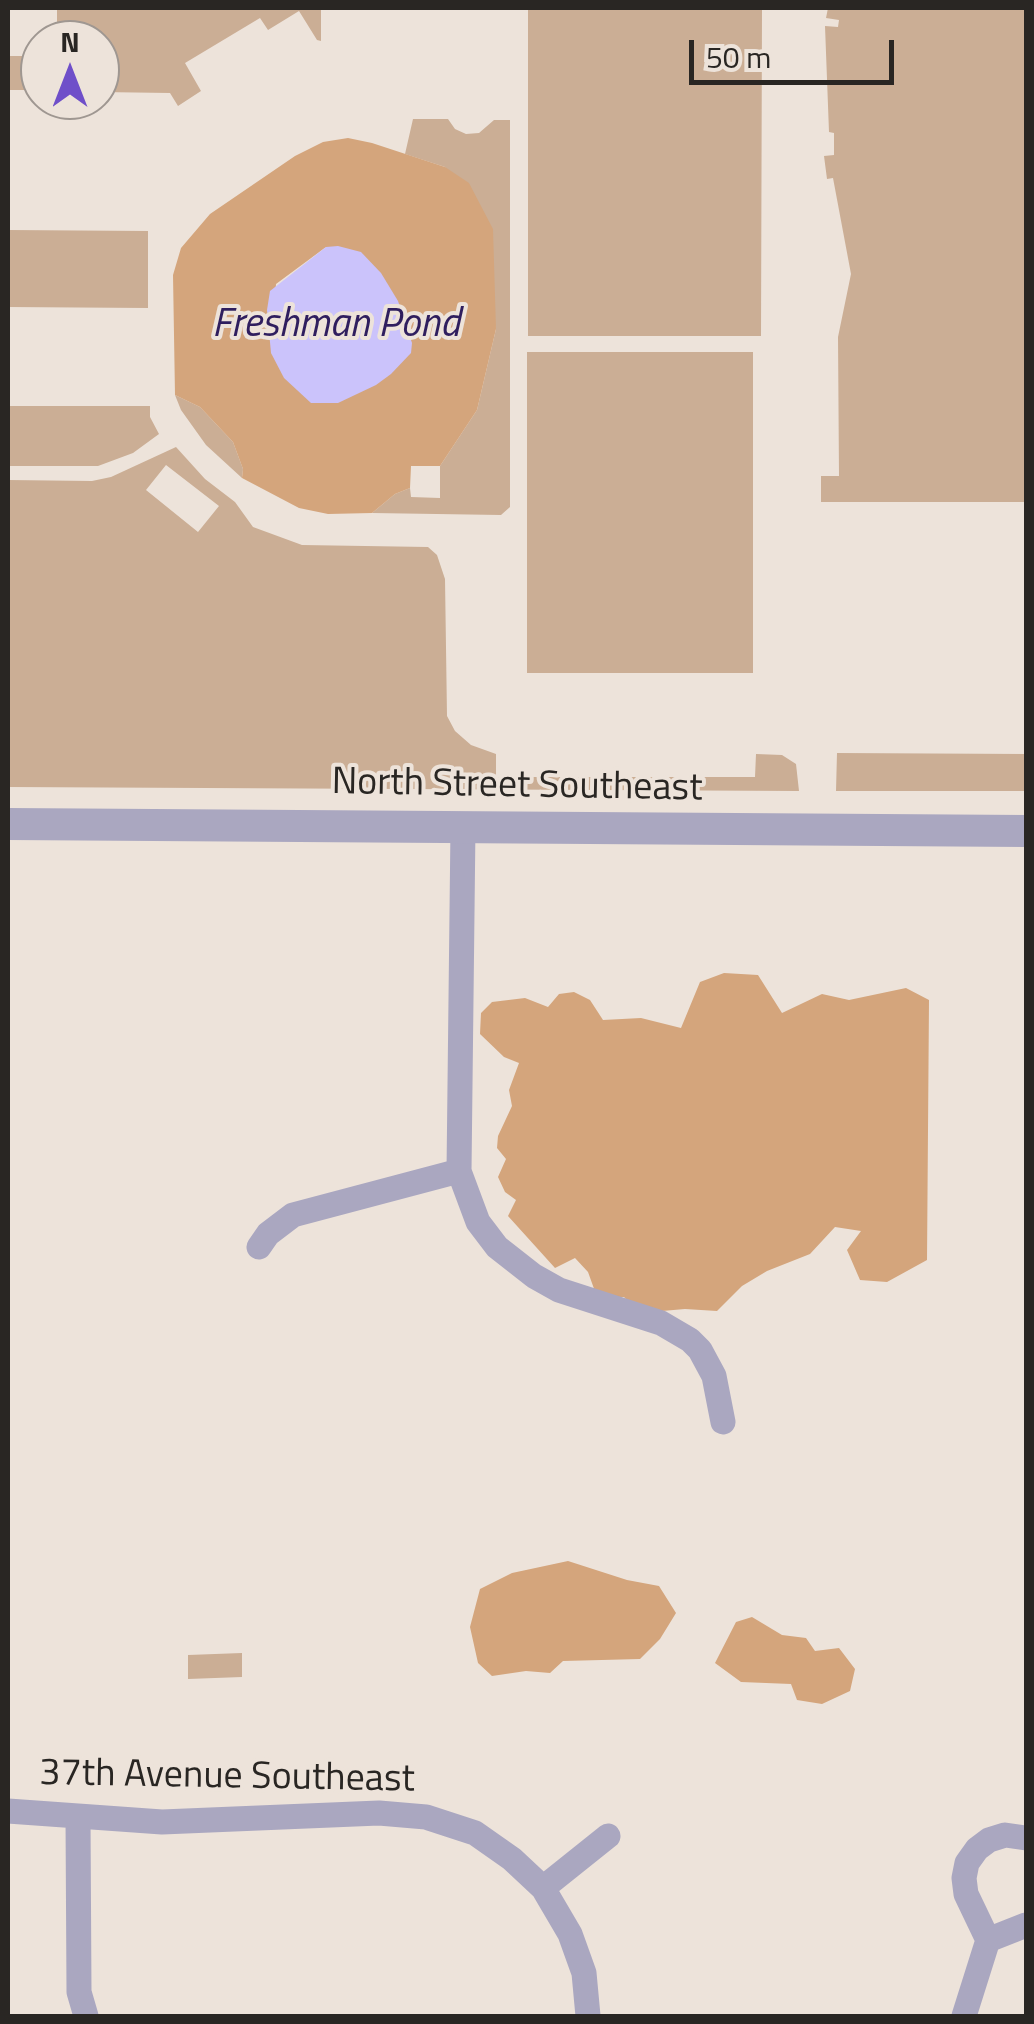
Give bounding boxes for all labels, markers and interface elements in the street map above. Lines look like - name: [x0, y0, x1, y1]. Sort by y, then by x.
- north arrow: [20, 20, 120, 120]
- text: N: [60, 20, 80, 63]
- scale bar: [694, 20, 899, 82]
- text: 50 m: [706, 34, 771, 80]
- water label: Freshman Pond: [212, 302, 460, 350]
- street label: North Street Southeast: [331, 761, 703, 813]
- street label: 37th Avenue Southeast: [39, 1752, 415, 1804]

